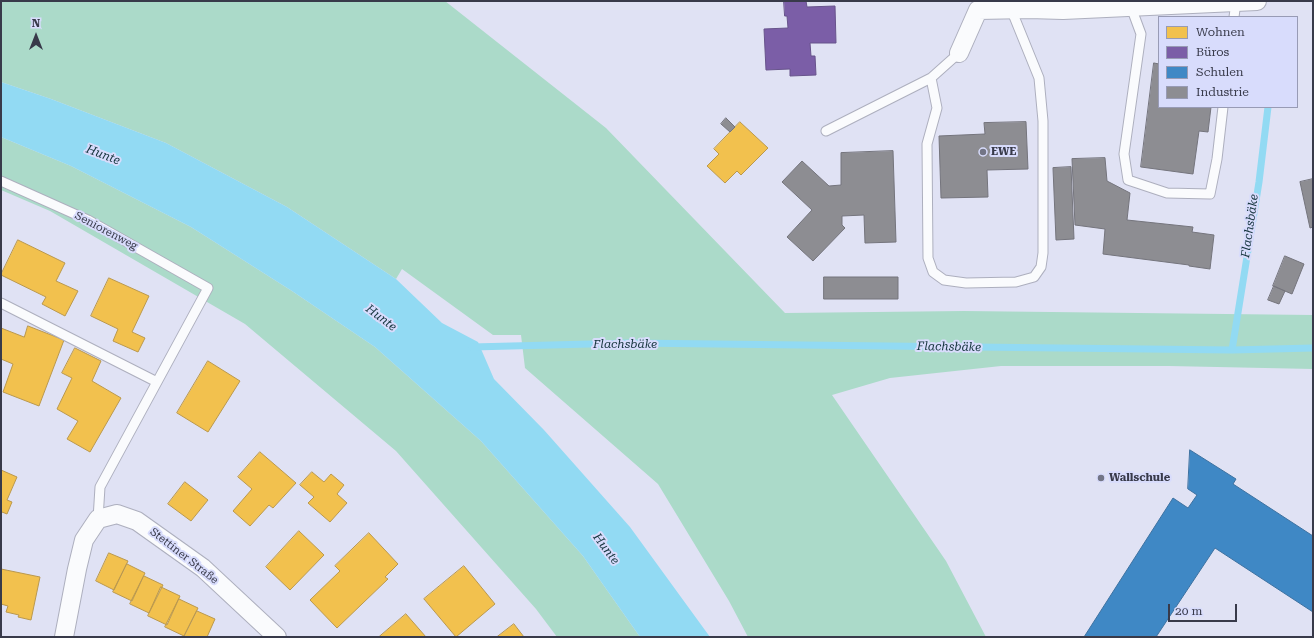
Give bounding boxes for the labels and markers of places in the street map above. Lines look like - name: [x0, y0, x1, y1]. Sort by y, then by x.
- place label: EWE: [991, 145, 1016, 159]
- marker: EWE: [978, 147, 988, 157]
- place label: Wallschule: [1109, 471, 1170, 485]
- marker: Wallschule: [1096, 473, 1106, 483]

